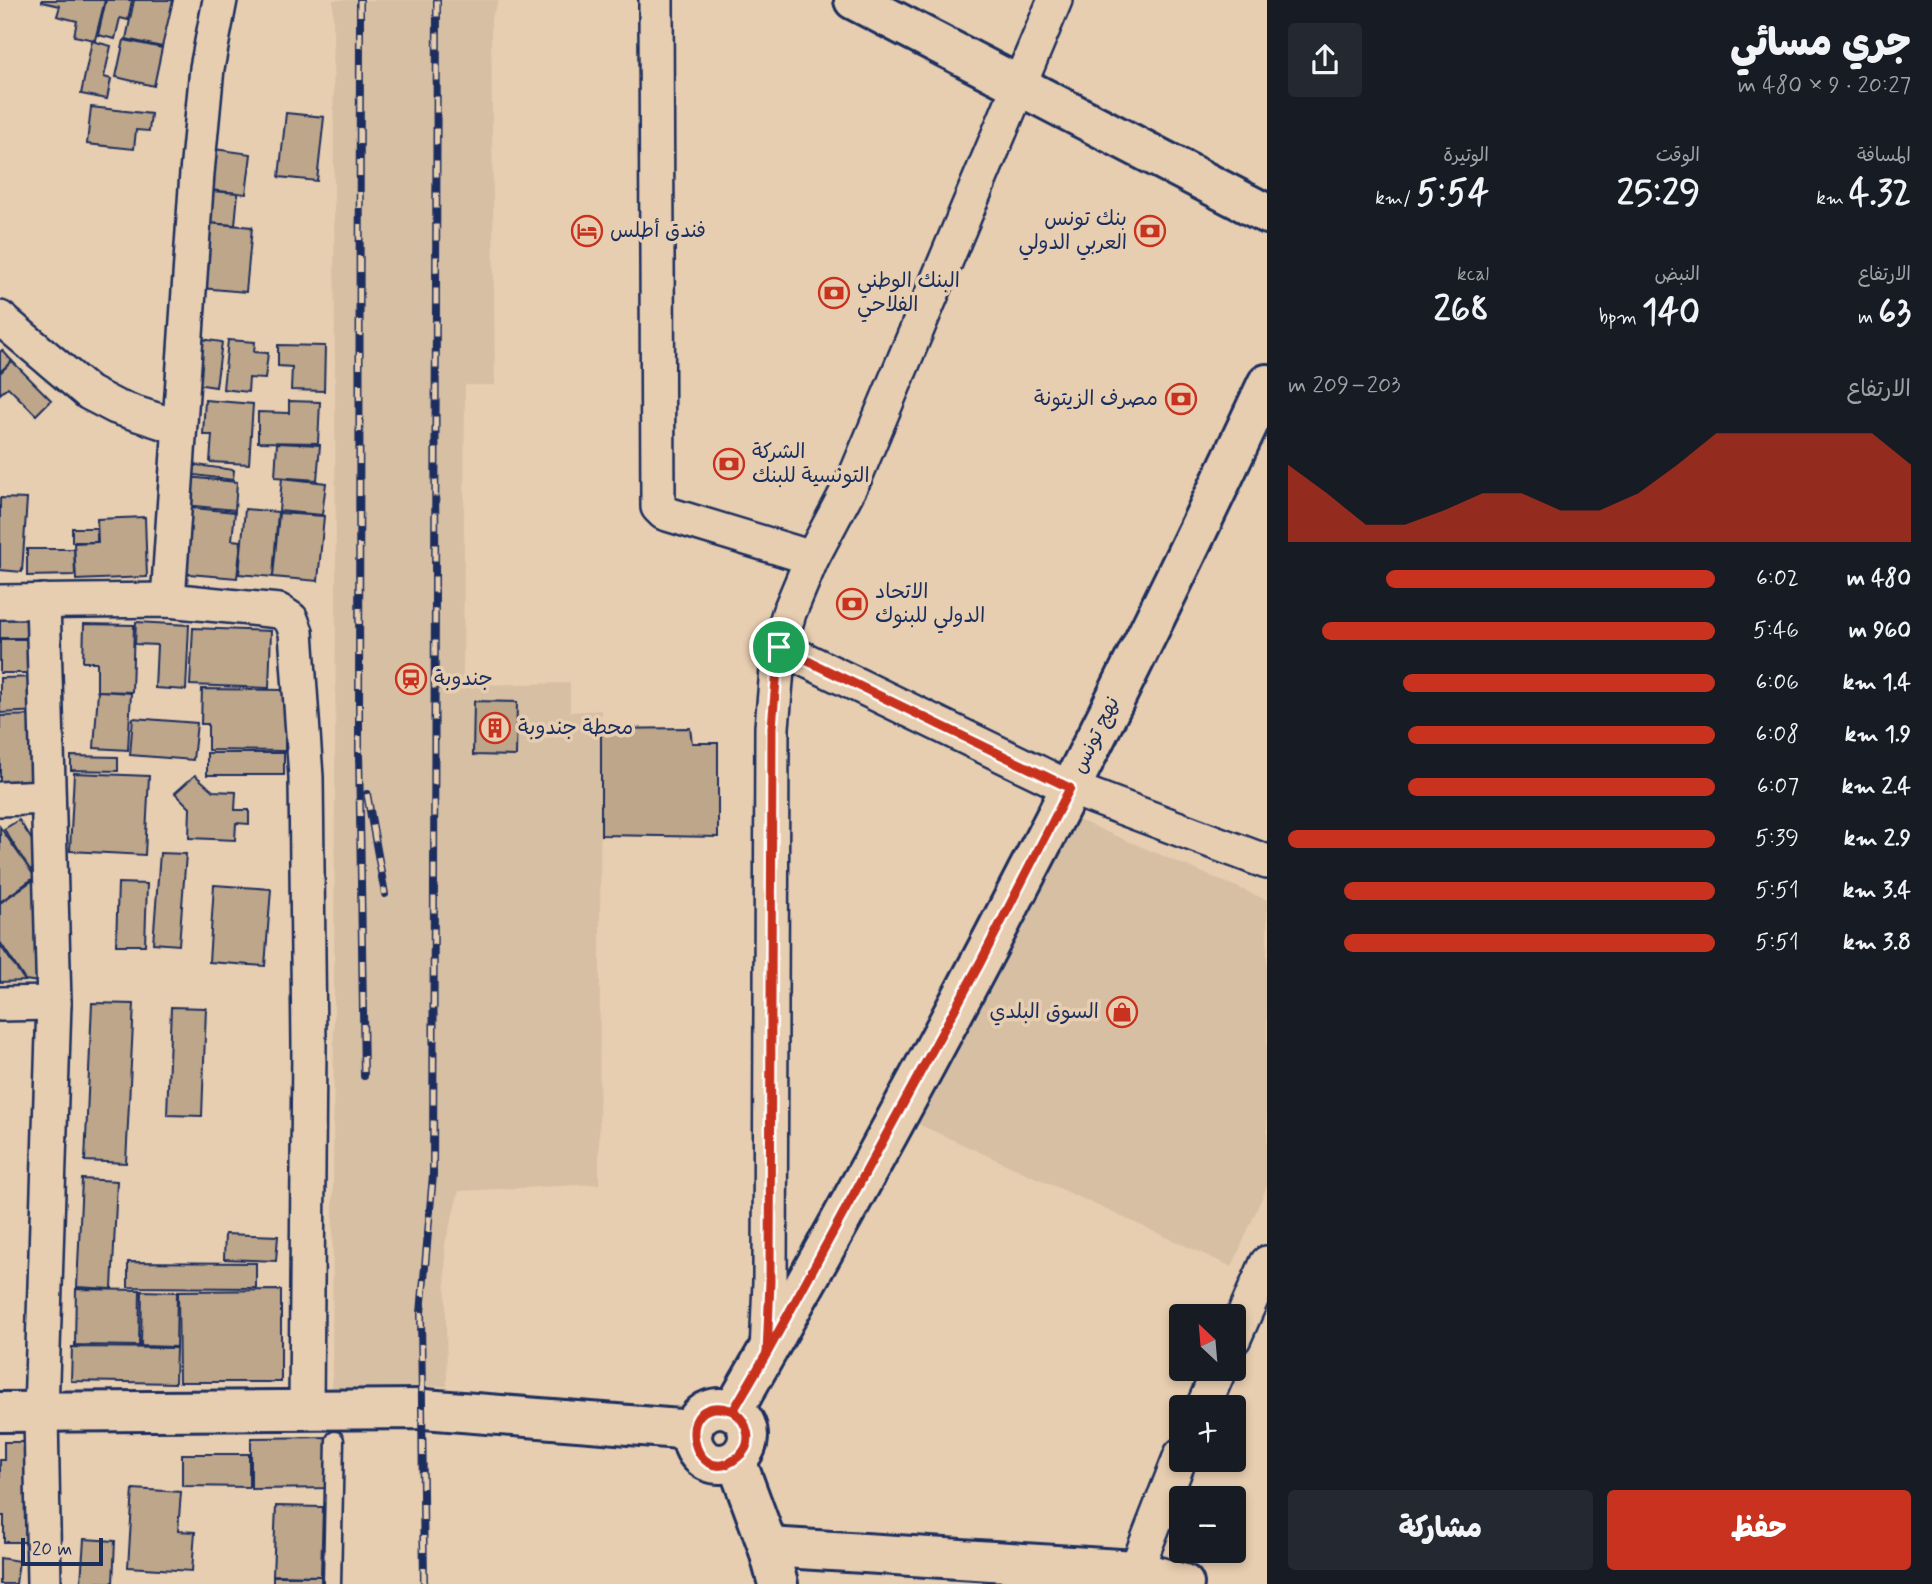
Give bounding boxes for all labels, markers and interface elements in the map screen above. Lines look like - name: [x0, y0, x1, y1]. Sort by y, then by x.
- text: جري مسائي: [1730, 20, 1911, 69]
- button: share: [1288, 23, 1362, 97]
- text: 20:27 · 9 × 480 m: [1738, 71, 1911, 101]
- text: الوتيرة: [1443, 143, 1489, 168]
- text: الوقت: [1656, 143, 1700, 168]
- text: المسافة: [1857, 143, 1911, 168]
- text: 5:54: [1416, 171, 1489, 217]
- text: 25:29: [1617, 171, 1700, 217]
- text: 4.32: [1849, 171, 1911, 217]
- text: /km: [1375, 186, 1416, 211]
- text: km: [1816, 186, 1849, 211]
- place label: بنك تونس العربي الدولي: [1018, 205, 1127, 261]
- hotel icon: فندق أطلس: [570, 214, 604, 248]
- bank icon: بنك تونس العربي الدولي: [1133, 214, 1167, 248]
- place label: فندق أطلس: [610, 217, 706, 245]
- text: kcal: [1457, 262, 1489, 287]
- text: النبض: [1655, 262, 1700, 287]
- text: الارتفاع: [1858, 262, 1911, 287]
- place label: البنك الوطني الفلاحي: [857, 267, 960, 323]
- bank icon: البنك الوطني الفلاحي: [817, 276, 851, 310]
- text: 268: [1434, 287, 1489, 333]
- text: 140: [1642, 290, 1700, 336]
- text: 63: [1878, 290, 1911, 336]
- text: bpm: [1599, 305, 1642, 330]
- text: m: [1858, 305, 1878, 330]
- text: 203–209 m: [1288, 371, 1401, 401]
- text: الارتفاع: [1847, 375, 1911, 405]
- bank icon: مصرف الزيتونة: [1164, 382, 1198, 416]
- place label: مصرف الزيتونة: [1034, 385, 1158, 413]
- place label: الشركة التونسية للبنك: [752, 438, 870, 490]
- bank icon: الشركة التونسية للبنك: [712, 447, 746, 481]
- text: 6:02: [1756, 564, 1799, 594]
- text: 480 m: [1847, 564, 1911, 594]
- place label: الاتحاد الدولي للبنوك: [875, 578, 985, 634]
- bank icon: الاتحاد الدولي للبنوك: [835, 587, 869, 621]
- text: 5:46: [1753, 616, 1799, 646]
- text: 960 m: [1849, 616, 1911, 646]
- pin: [749, 617, 809, 677]
- icon: arrive: [760, 628, 798, 666]
- station icon: جندوبة: [394, 662, 428, 696]
- place label: جندوبة: [434, 665, 493, 693]
- text: 6:06: [1756, 668, 1799, 698]
- text: 1.4 km: [1843, 668, 1911, 698]
- street label: نهج تونس: [1065, 692, 1127, 778]
- building icon: محطة جندوبة: [478, 711, 512, 745]
- place label: محطة جندوبة: [518, 714, 633, 742]
- text: 6:08: [1756, 720, 1799, 750]
- text: 1.9 km: [1845, 720, 1911, 750]
- text: 6:07: [1757, 772, 1799, 802]
- text: 2.4 km: [1842, 772, 1911, 802]
- text: 5:39: [1755, 824, 1799, 854]
- text: 2.9 km: [1844, 824, 1911, 854]
- text: 5:51: [1755, 876, 1799, 906]
- text: 3.4 km: [1843, 876, 1911, 906]
- text: 5:51: [1755, 928, 1799, 958]
- text: 3.8 km: [1843, 928, 1911, 958]
- shop icon: السوق البلدي: [1105, 995, 1139, 1029]
- place label: السوق البلدي: [989, 998, 1099, 1026]
- north arrow: [1169, 1304, 1246, 1381]
- map controls: [1169, 1304, 1246, 1563]
- button: +: [1169, 1395, 1246, 1472]
- button: −: [1169, 1486, 1246, 1563]
- button: مشاركة: [1288, 1490, 1593, 1570]
- button: حفظ: [1607, 1490, 1911, 1570]
- scale bar: [21, 1535, 103, 1567]
- text: 20 m: [32, 1537, 72, 1562]

